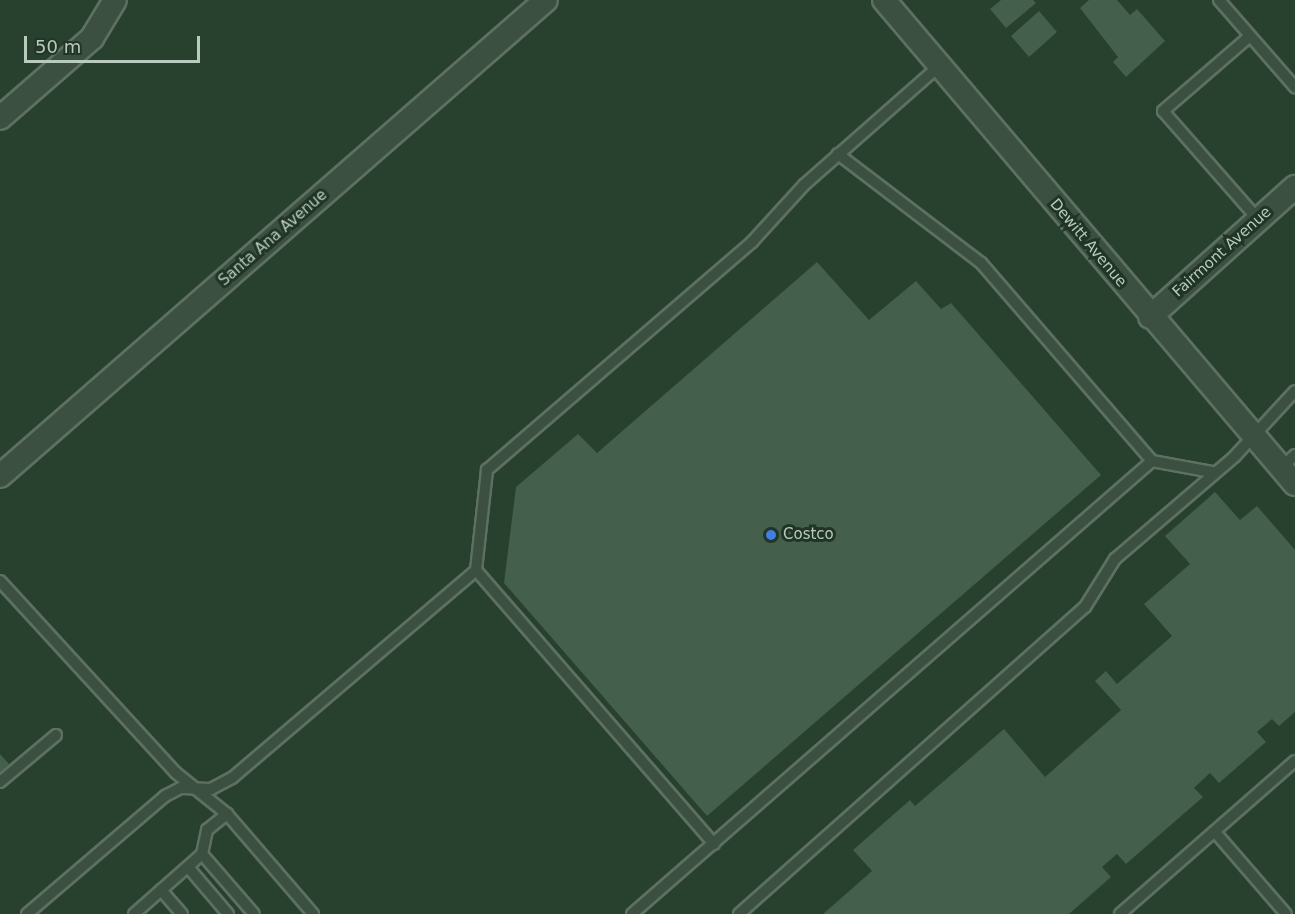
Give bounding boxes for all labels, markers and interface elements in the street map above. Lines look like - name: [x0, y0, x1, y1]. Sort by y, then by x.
- scale bar: [27, 24, 202, 62]
- text: 50 m: [35, 36, 81, 57]
- street label: Santa Ana Avenue: [215, 186, 331, 290]
- street label: Dewitt Avenue: [1046, 195, 1130, 291]
- street label: Fairmont Avenue: [1169, 203, 1275, 301]
- place label: Costco: [783, 526, 834, 544]
- marker: Costco: [764, 528, 778, 542]

